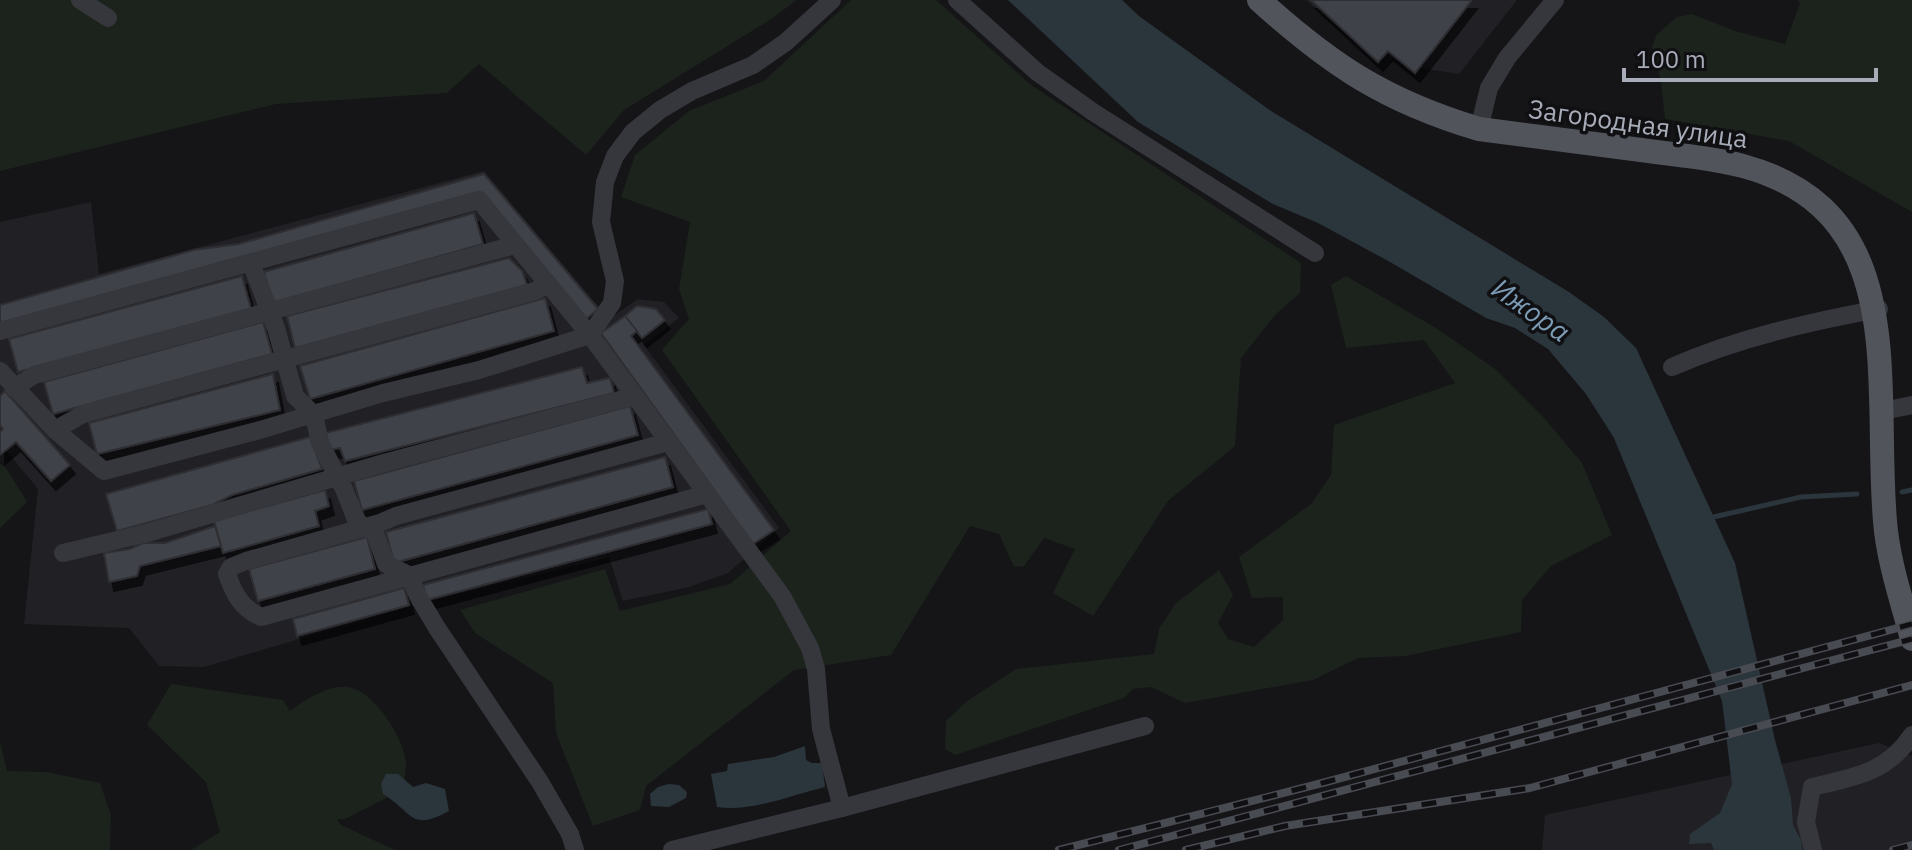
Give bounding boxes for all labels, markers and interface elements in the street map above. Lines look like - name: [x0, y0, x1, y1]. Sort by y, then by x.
- scale bar: [1624, 32, 1876, 82]
- text: 100 m: [1636, 43, 1706, 75]
- street label: Загородная улица: [1526, 91, 1750, 155]
- water label: Ижора: [1485, 269, 1578, 350]

